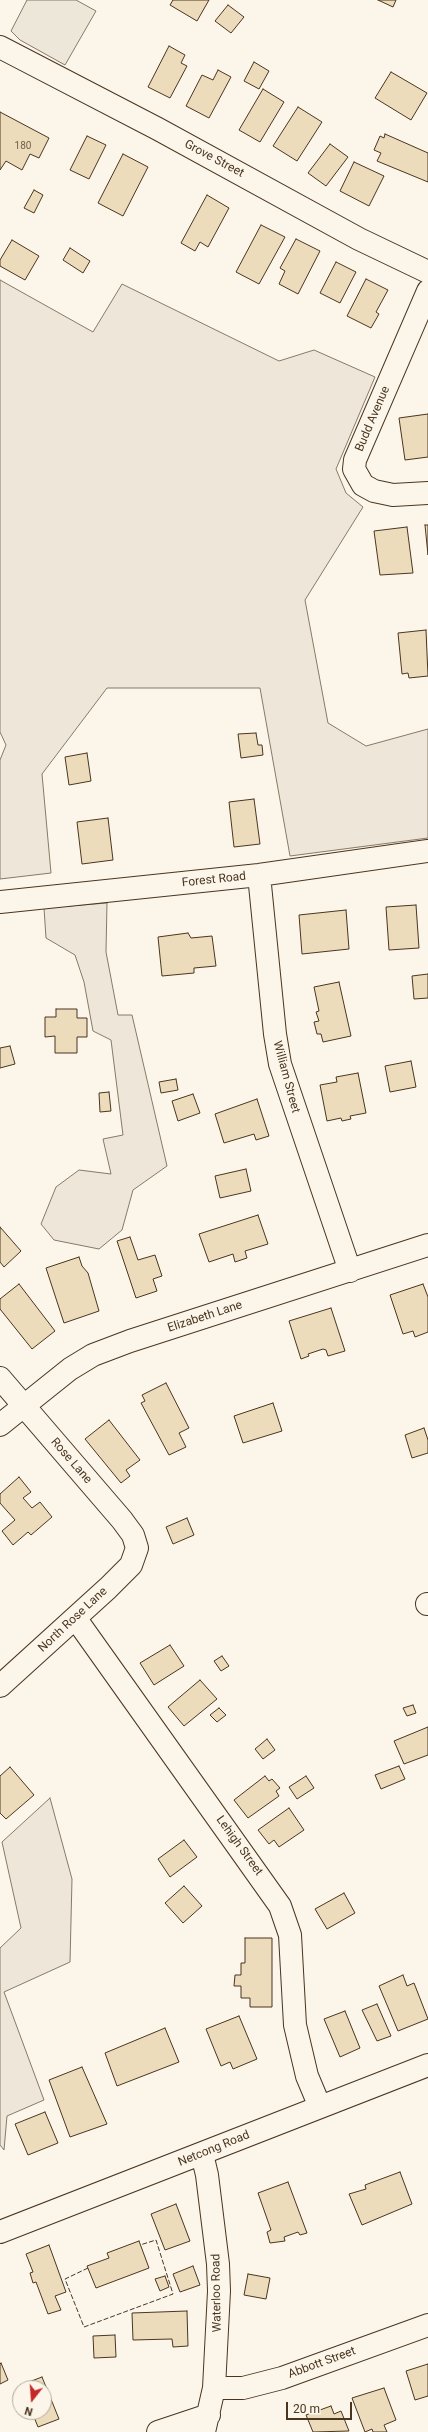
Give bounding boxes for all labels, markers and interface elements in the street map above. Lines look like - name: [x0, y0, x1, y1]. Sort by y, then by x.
- street label: Grove Street: [182, 137, 246, 181]
- house number: 180: [15, 140, 31, 152]
- street label: Budd Avenue: [353, 384, 393, 454]
- street label: Forest Road: [181, 869, 247, 891]
- street label: William Street: [269, 1039, 303, 1115]
- street label: Elizabeth Lane: [166, 1298, 244, 1336]
- street label: Rose Lane: [47, 1435, 95, 1487]
- street label: North Rose Lane: [36, 1584, 110, 1656]
- street label: Lehigh Street: [213, 1813, 265, 1879]
- street label: Netcong Road: [176, 2128, 252, 2170]
- street label: Waterloo Road: [209, 2254, 225, 2332]
- street label: Abbott Street: [286, 2344, 358, 2382]
- north arrow: [12, 2380, 52, 2420]
- scale bar: [288, 2394, 354, 2420]
- text: 20 m: [293, 2402, 320, 2416]
- text: N: [23, 2404, 34, 2418]

